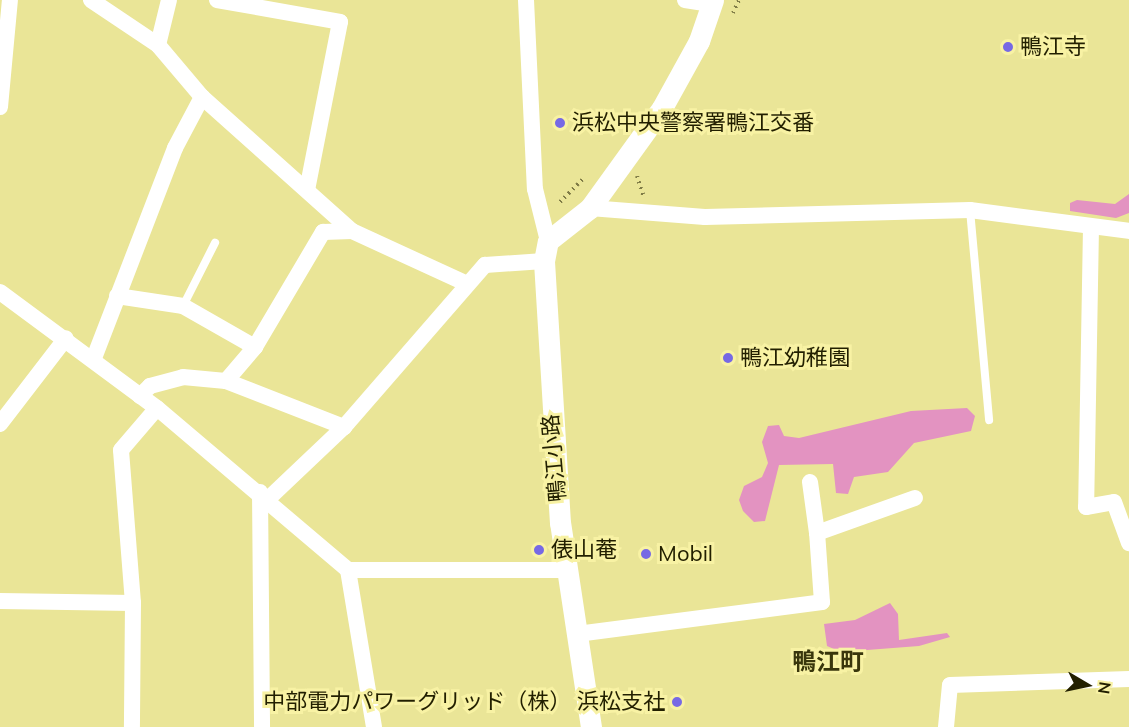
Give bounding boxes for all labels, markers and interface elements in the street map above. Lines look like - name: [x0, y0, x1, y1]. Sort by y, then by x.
- place label: 鴨江寺: [1020, 34, 1086, 60]
- marker: 鴨江寺: [1001, 40, 1015, 54]
- place label: 浜松中央警察署鴨江交番: [572, 110, 814, 136]
- marker: 浜松中央警察署鴨江交番: [553, 116, 567, 130]
- place label: 鴨江幼稚園: [740, 345, 850, 371]
- marker: 鴨江幼稚園: [721, 351, 735, 365]
- street label: 鴨江小路: [537, 413, 571, 503]
- place label: 俵山菴: [551, 537, 617, 563]
- place label: Mobil: [658, 541, 713, 567]
- marker: 俵山菴: [532, 543, 546, 557]
- marker: Mobil: [639, 547, 653, 561]
- district label: 鴨江町: [792, 648, 864, 676]
- north arrow: [1057, 655, 1117, 715]
- text: N: [1094, 680, 1116, 695]
- place label: 中部電力パワーグリッド（株） 浜松支社: [263, 689, 665, 715]
- marker: 中部電力パワーグリッド（株） 浜松支社: [670, 695, 684, 709]

